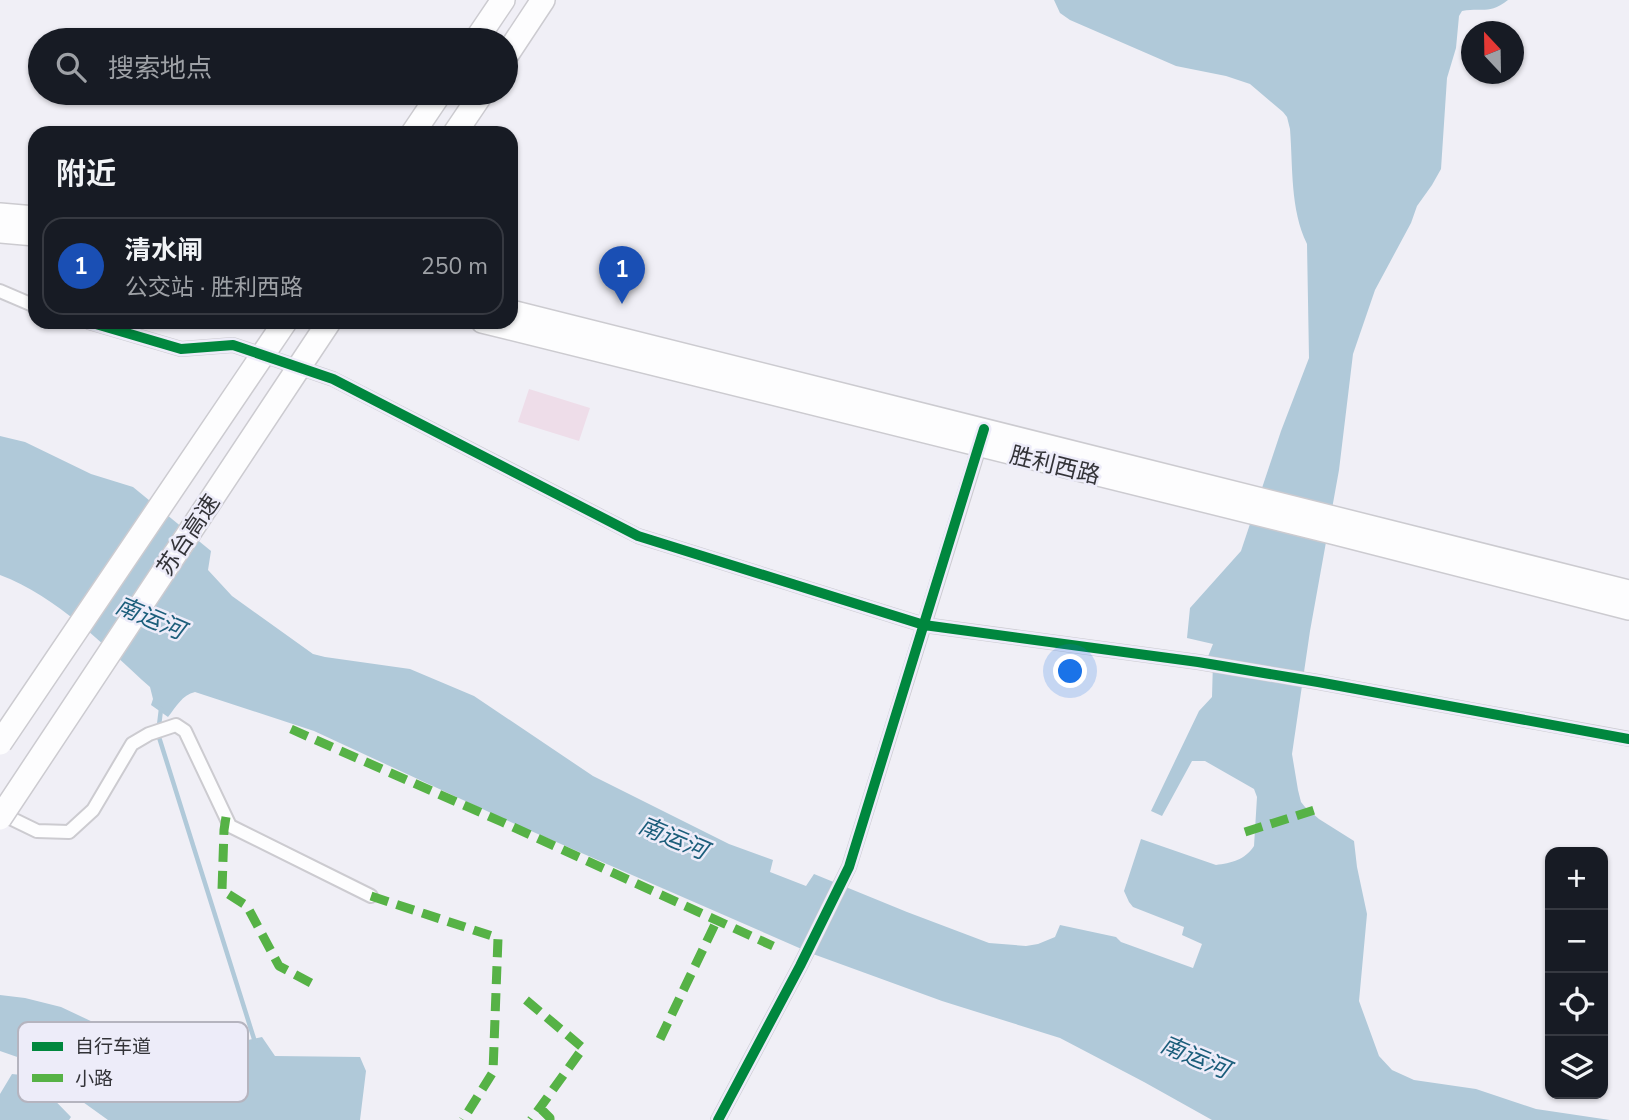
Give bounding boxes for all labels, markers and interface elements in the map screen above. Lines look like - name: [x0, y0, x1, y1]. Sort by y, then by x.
- north arrow: [1461, 21, 1524, 84]
- search box: [28, 28, 518, 105]
- icon: search: [52, 48, 90, 86]
- text: 搜索地点: [108, 51, 212, 86]
- text: 附近: [56, 154, 116, 195]
- text: 清水闸: [125, 233, 203, 268]
- pin: 1: [599, 246, 645, 304]
- text: 1: [74, 251, 88, 282]
- text: 250 m: [421, 251, 488, 282]
- text: 公交站 · 胜利西路: [125, 272, 303, 303]
- street label: 胜利西路: [1006, 439, 1103, 492]
- street label: 苏台高速: [150, 488, 227, 582]
- water label: 南运河: [111, 589, 193, 648]
- your location: [1053, 654, 1087, 688]
- water label: 南运河: [634, 809, 716, 868]
- map controls: [1545, 847, 1608, 1099]
- button: +: [1545, 847, 1608, 910]
- button: −: [1545, 910, 1608, 973]
- button: locate: [1545, 973, 1608, 1036]
- legend: [18, 1022, 248, 1102]
- water label: 南运河: [1156, 1028, 1238, 1087]
- text: 自行车道: [75, 1034, 151, 1060]
- button: layers: [1545, 1036, 1608, 1099]
- text: 小路: [75, 1066, 113, 1092]

